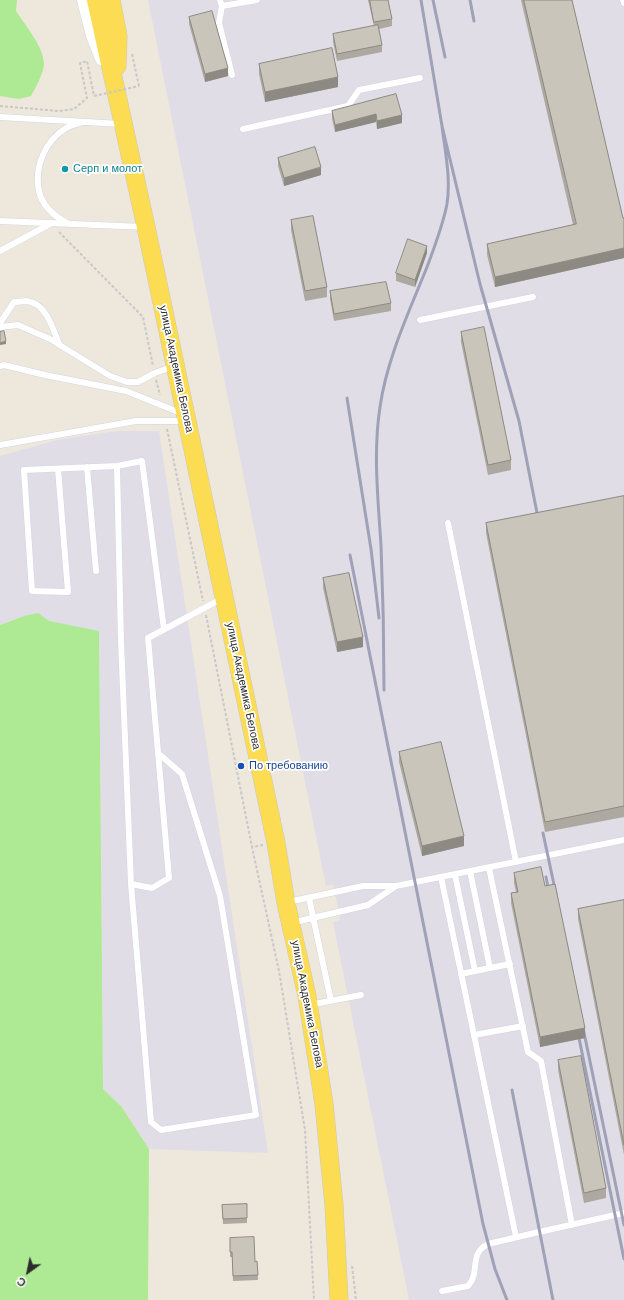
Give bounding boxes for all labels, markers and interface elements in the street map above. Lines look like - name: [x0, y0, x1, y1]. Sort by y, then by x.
- place label: Серп и молот: [73, 162, 142, 176]
- marker: Серп и молот: [60, 164, 70, 174]
- street label: улица Академика Белова: [156, 304, 196, 434]
- street label: улица Академика Белова: [223, 621, 263, 751]
- place label: По требованию: [249, 759, 328, 773]
- marker: По требованию: [236, 761, 246, 771]
- street label: улица Академика Белова: [288, 939, 326, 1069]
- north arrow: [8, 1252, 48, 1292]
- text: С: [15, 1275, 28, 1289]

